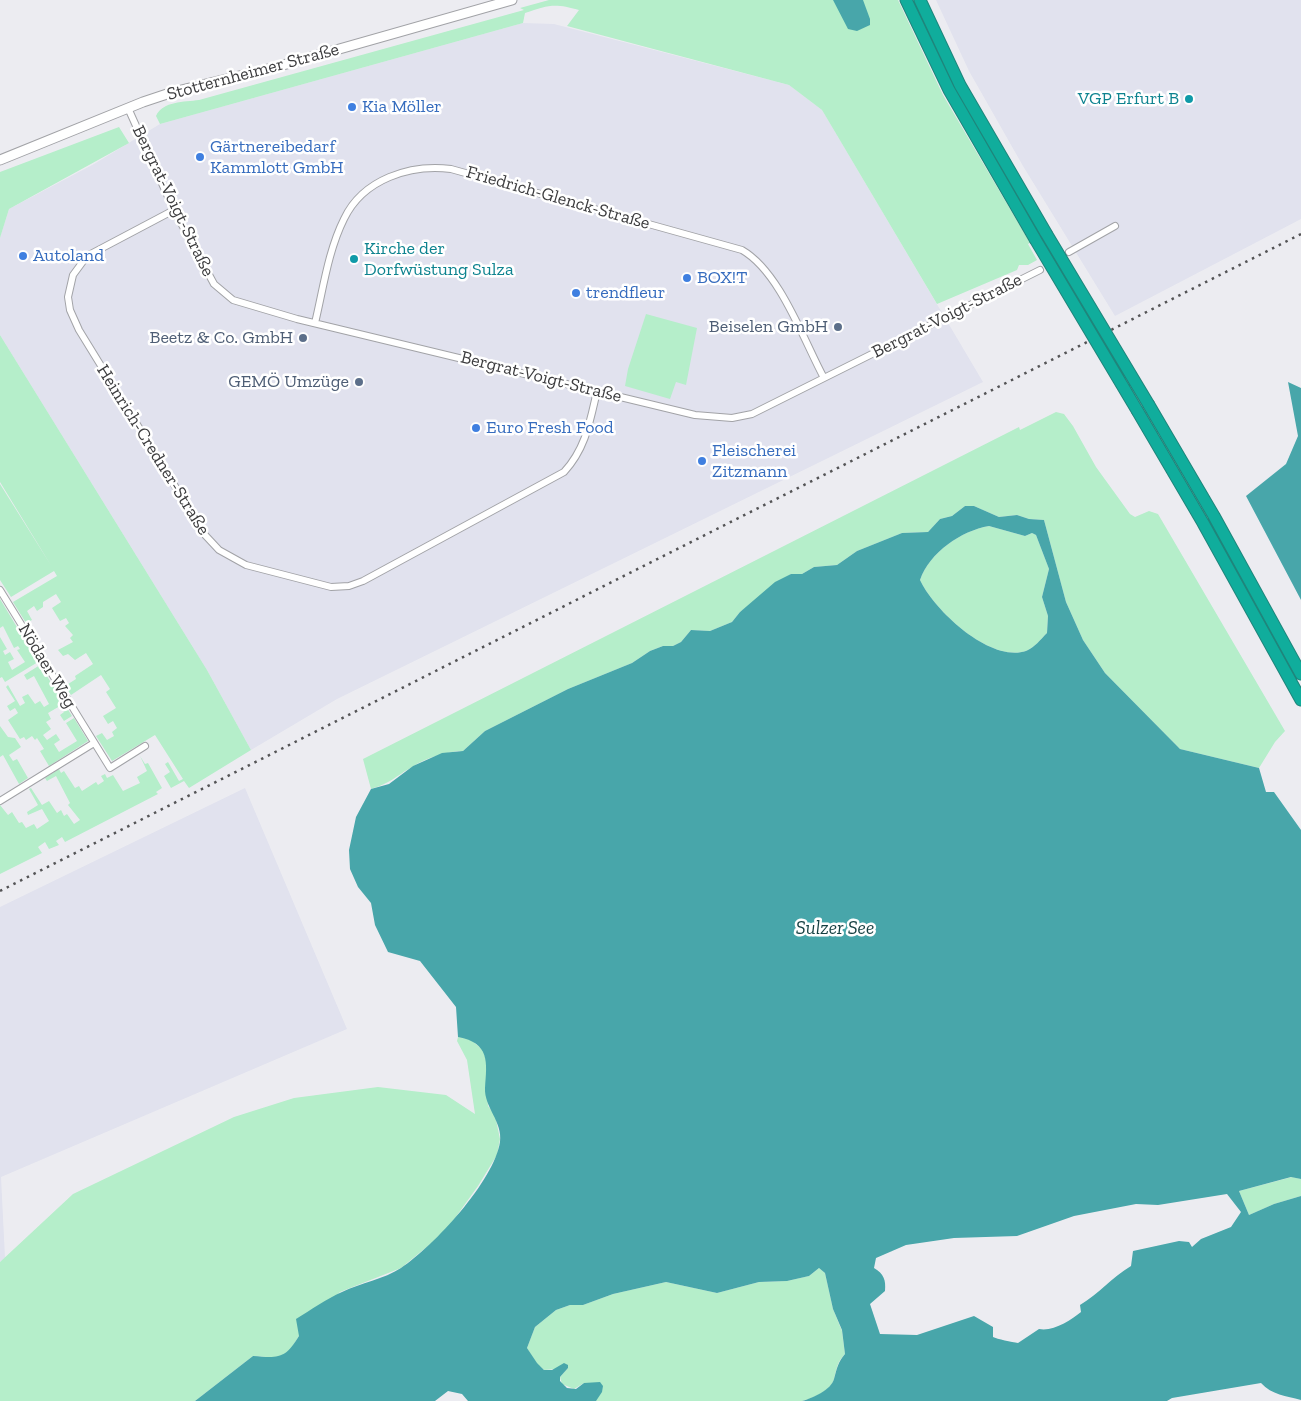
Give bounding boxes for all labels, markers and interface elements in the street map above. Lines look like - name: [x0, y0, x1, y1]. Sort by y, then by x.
- street label: Stotternheimer Straße: [165, 39, 341, 105]
- place label: VGP Erfurt B: [1078, 88, 1179, 110]
- marker: VGP Erfurt B: [1183, 93, 1195, 105]
- place label: Kia Möller: [362, 96, 442, 118]
- marker: Kia Möller: [346, 101, 358, 113]
- street label: Bergrat-Voigt-Straße: [127, 122, 219, 280]
- place label: Gärtnereibedarf Kammlott GmbH: [210, 136, 344, 178]
- marker: Gärtnereibedarf Kammlott GmbH: [194, 151, 206, 163]
- street label: Friedrich-Glenck-Straße: [464, 161, 652, 235]
- place label: Kirche der Dorfwüstung Sulza: [364, 238, 514, 280]
- place label: Autoland: [33, 245, 104, 267]
- marker: Autoland: [17, 250, 29, 262]
- marker: Kirche der Dorfwüstung Sulza: [348, 253, 360, 265]
- place label: BOX!T: [697, 267, 747, 289]
- street label: Bergrat-Voigt-Straße: [869, 269, 1025, 363]
- marker: BOX!T: [681, 272, 693, 284]
- place label: trendfleur: [586, 282, 665, 304]
- marker: trendfleur: [570, 287, 582, 299]
- place label: Beiselen GmbH: [709, 316, 828, 338]
- marker: Beiselen GmbH: [832, 321, 844, 333]
- place label: Beetz & Co. GmbH: [150, 327, 293, 349]
- marker: Beetz & Co. GmbH: [297, 332, 309, 344]
- street label: Bergrat-Voigt-Straße: [458, 347, 624, 407]
- street label: Heinrich-Credner-Straße: [92, 361, 214, 539]
- place label: GEMÖ Umzüge: [228, 371, 349, 393]
- marker: GEMÖ Umzüge: [353, 376, 365, 388]
- place label: Euro Fresh Food: [486, 417, 614, 439]
- marker: Euro Fresh Food: [470, 422, 482, 434]
- place label: Fleischerei Zitzmann: [712, 440, 796, 482]
- marker: Fleischerei Zitzmann: [696, 455, 708, 467]
- street label: Nödaer Weg: [13, 620, 81, 712]
- water label: Sulzer See: [796, 918, 874, 940]

